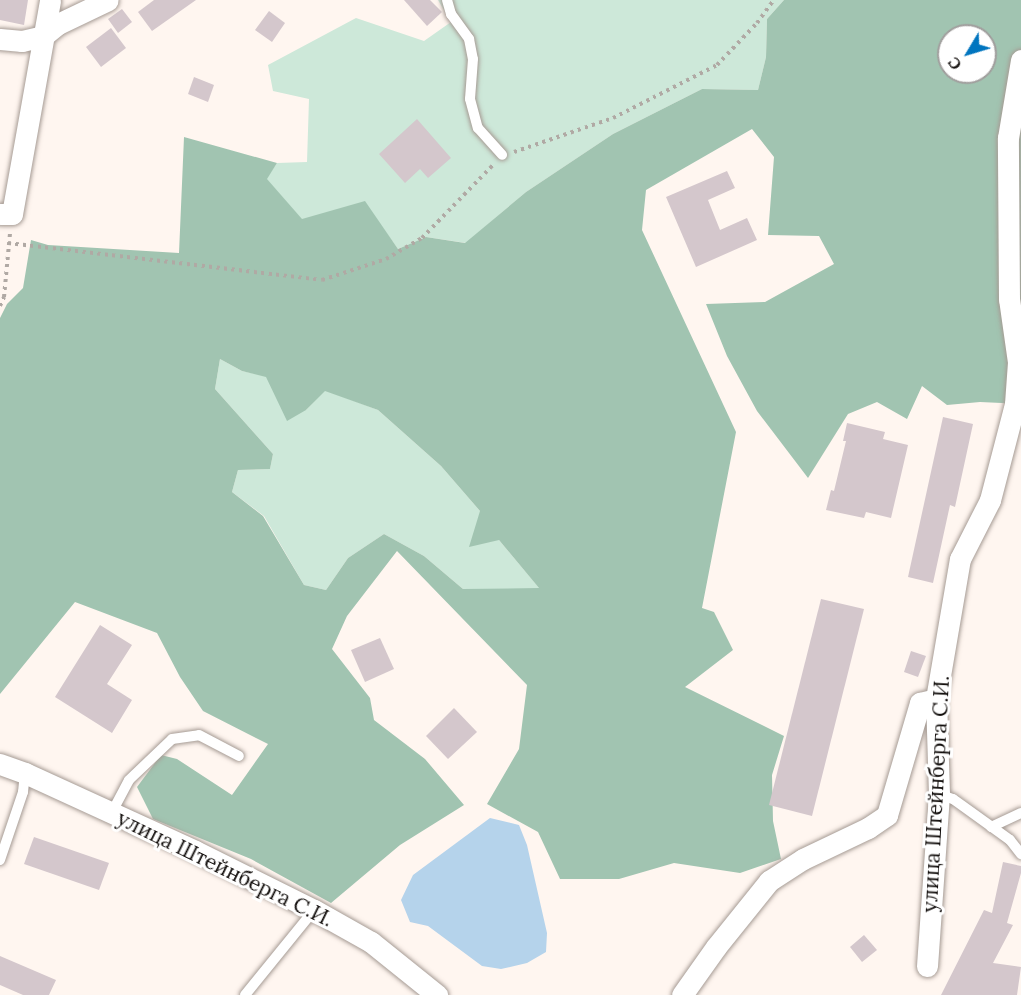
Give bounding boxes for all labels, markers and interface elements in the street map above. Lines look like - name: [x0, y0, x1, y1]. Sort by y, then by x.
- north arrow: [937, 24, 997, 84]
- text: С: [943, 53, 966, 74]
- street label: улица Штейнберга С.И.: [917, 675, 955, 913]
- street label: улица Штейнберга С.И.: [113, 806, 337, 932]

